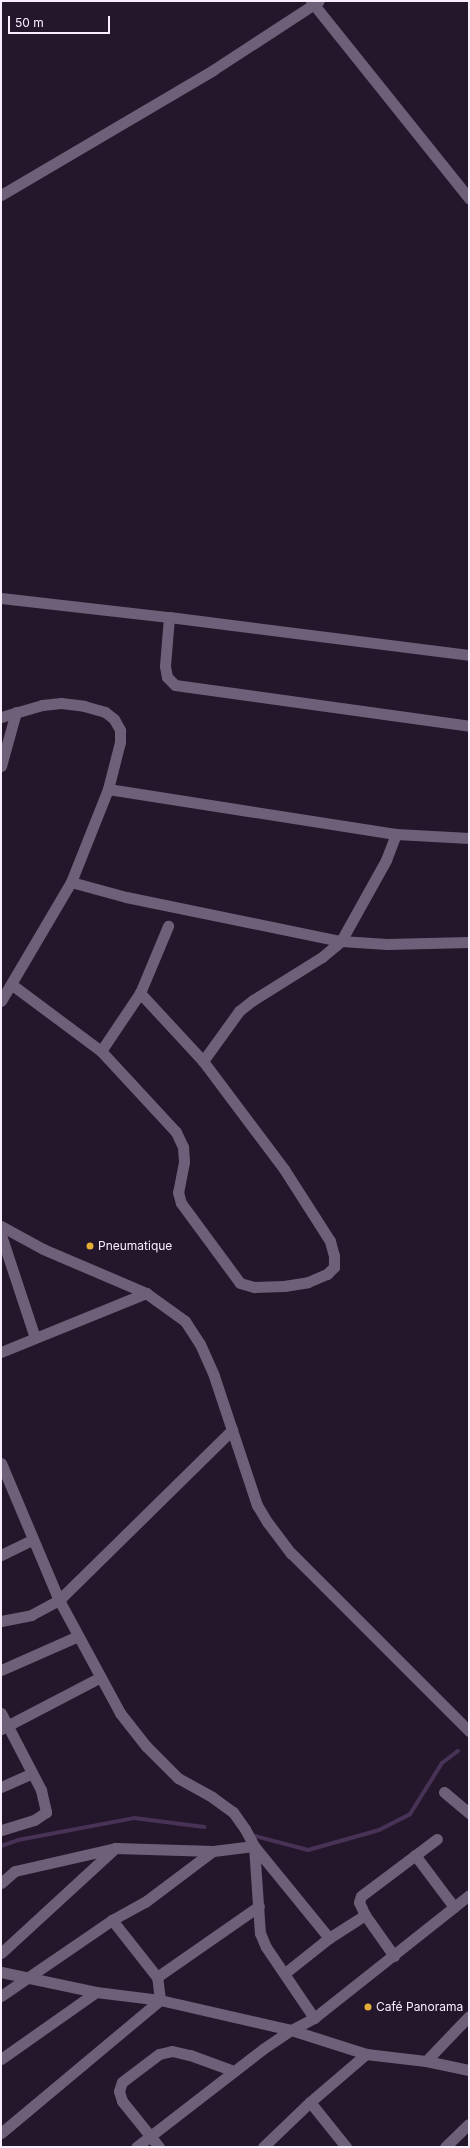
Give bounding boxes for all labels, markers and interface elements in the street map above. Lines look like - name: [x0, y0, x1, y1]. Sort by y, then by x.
- scale bar: [10, 8, 112, 34]
- text: 50 m: [15, 15, 44, 30]
- place label: Pneumatique: [98, 1239, 172, 1253]
- marker: Pneumatique: [85, 1241, 95, 1251]
- place label: Café Panorama: [376, 2000, 463, 2014]
- marker: Café Panorama: [363, 2002, 373, 2012]

